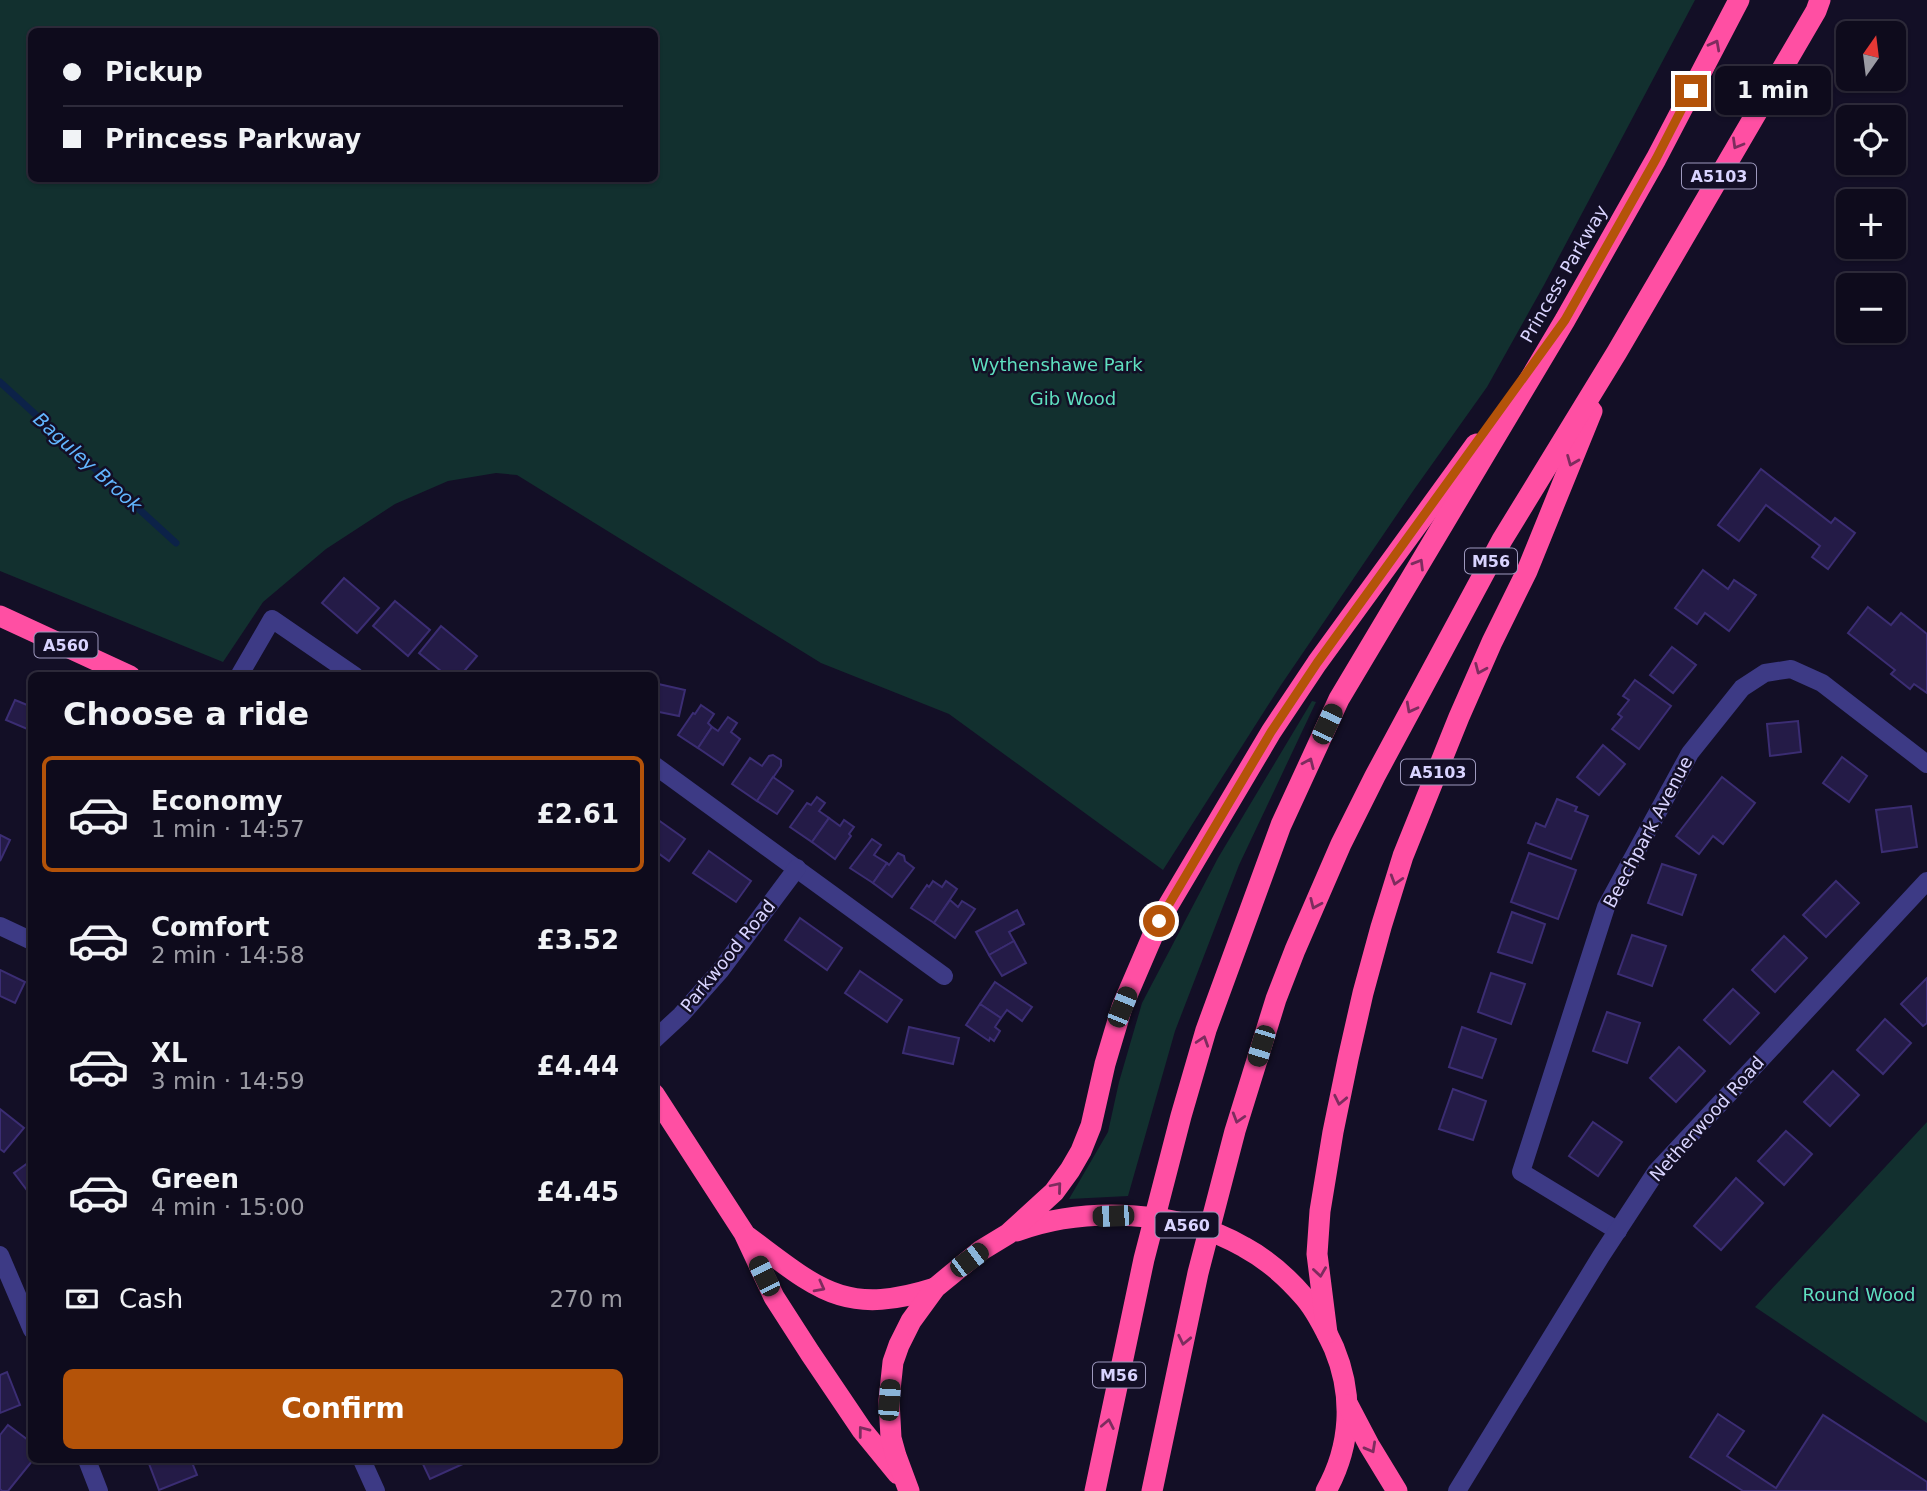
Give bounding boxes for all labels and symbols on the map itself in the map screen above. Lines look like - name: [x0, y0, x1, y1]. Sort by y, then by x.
- north arrow: [1836, 21, 1906, 91]
- one-way arrow: [1707, 40, 1721, 52]
- callout: 1 min: [1716, 66, 1831, 116]
- route end: [1675, 75, 1707, 107]
- one-way arrow: [1733, 136, 1746, 149]
- road number: A5103: [1682, 164, 1756, 188]
- street label: Princess Parkway: [1516, 201, 1612, 346]
- park label: Wythenshawe Park: [971, 354, 1143, 375]
- park label: Gib Wood: [1030, 388, 1116, 409]
- water label: Baguley Brook: [29, 408, 147, 517]
- one-way arrow: [1566, 453, 1580, 466]
- road number: M56: [1465, 548, 1517, 574]
- one-way arrow: [1411, 558, 1424, 571]
- road number: A560: [34, 632, 98, 658]
- one-way arrow: [1474, 661, 1488, 674]
- car: [1309, 701, 1346, 747]
- one-way arrow: [1406, 701, 1420, 714]
- street label: Beechpark Avenue: [1599, 752, 1696, 911]
- one-way arrow: [1301, 758, 1315, 770]
- road number: A5103: [1401, 760, 1475, 785]
- one-way arrow: [1389, 873, 1404, 885]
- street label: Parkwood Road: [676, 895, 779, 1016]
- one-way arrow: [1309, 897, 1323, 910]
- route start: [1143, 905, 1175, 937]
- car: [1105, 984, 1140, 1030]
- car: [1245, 1023, 1278, 1069]
- one-way arrow: [1195, 1036, 1209, 1048]
- street label: Netherwood Road: [1645, 1052, 1768, 1185]
- one-way arrow: [1333, 1094, 1348, 1106]
- one-way arrow: [1232, 1112, 1247, 1124]
- one-way arrow: [1049, 1182, 1061, 1195]
- car: [1092, 1205, 1135, 1227]
- road number: A560: [1156, 1212, 1218, 1238]
- car: [946, 1239, 993, 1281]
- car: [746, 1253, 783, 1299]
- one-way arrow: [1312, 1266, 1327, 1278]
- one-way arrow: [812, 1278, 825, 1292]
- park label: Round Wood: [1803, 1284, 1915, 1305]
- one-way arrow: [1177, 1334, 1192, 1346]
- road number: M56: [1093, 1362, 1145, 1387]
- car: [878, 1378, 901, 1422]
- one-way arrow: [1100, 1418, 1115, 1430]
- one-way arrow: [859, 1426, 871, 1439]
- one-way arrow: [1363, 1441, 1376, 1454]

